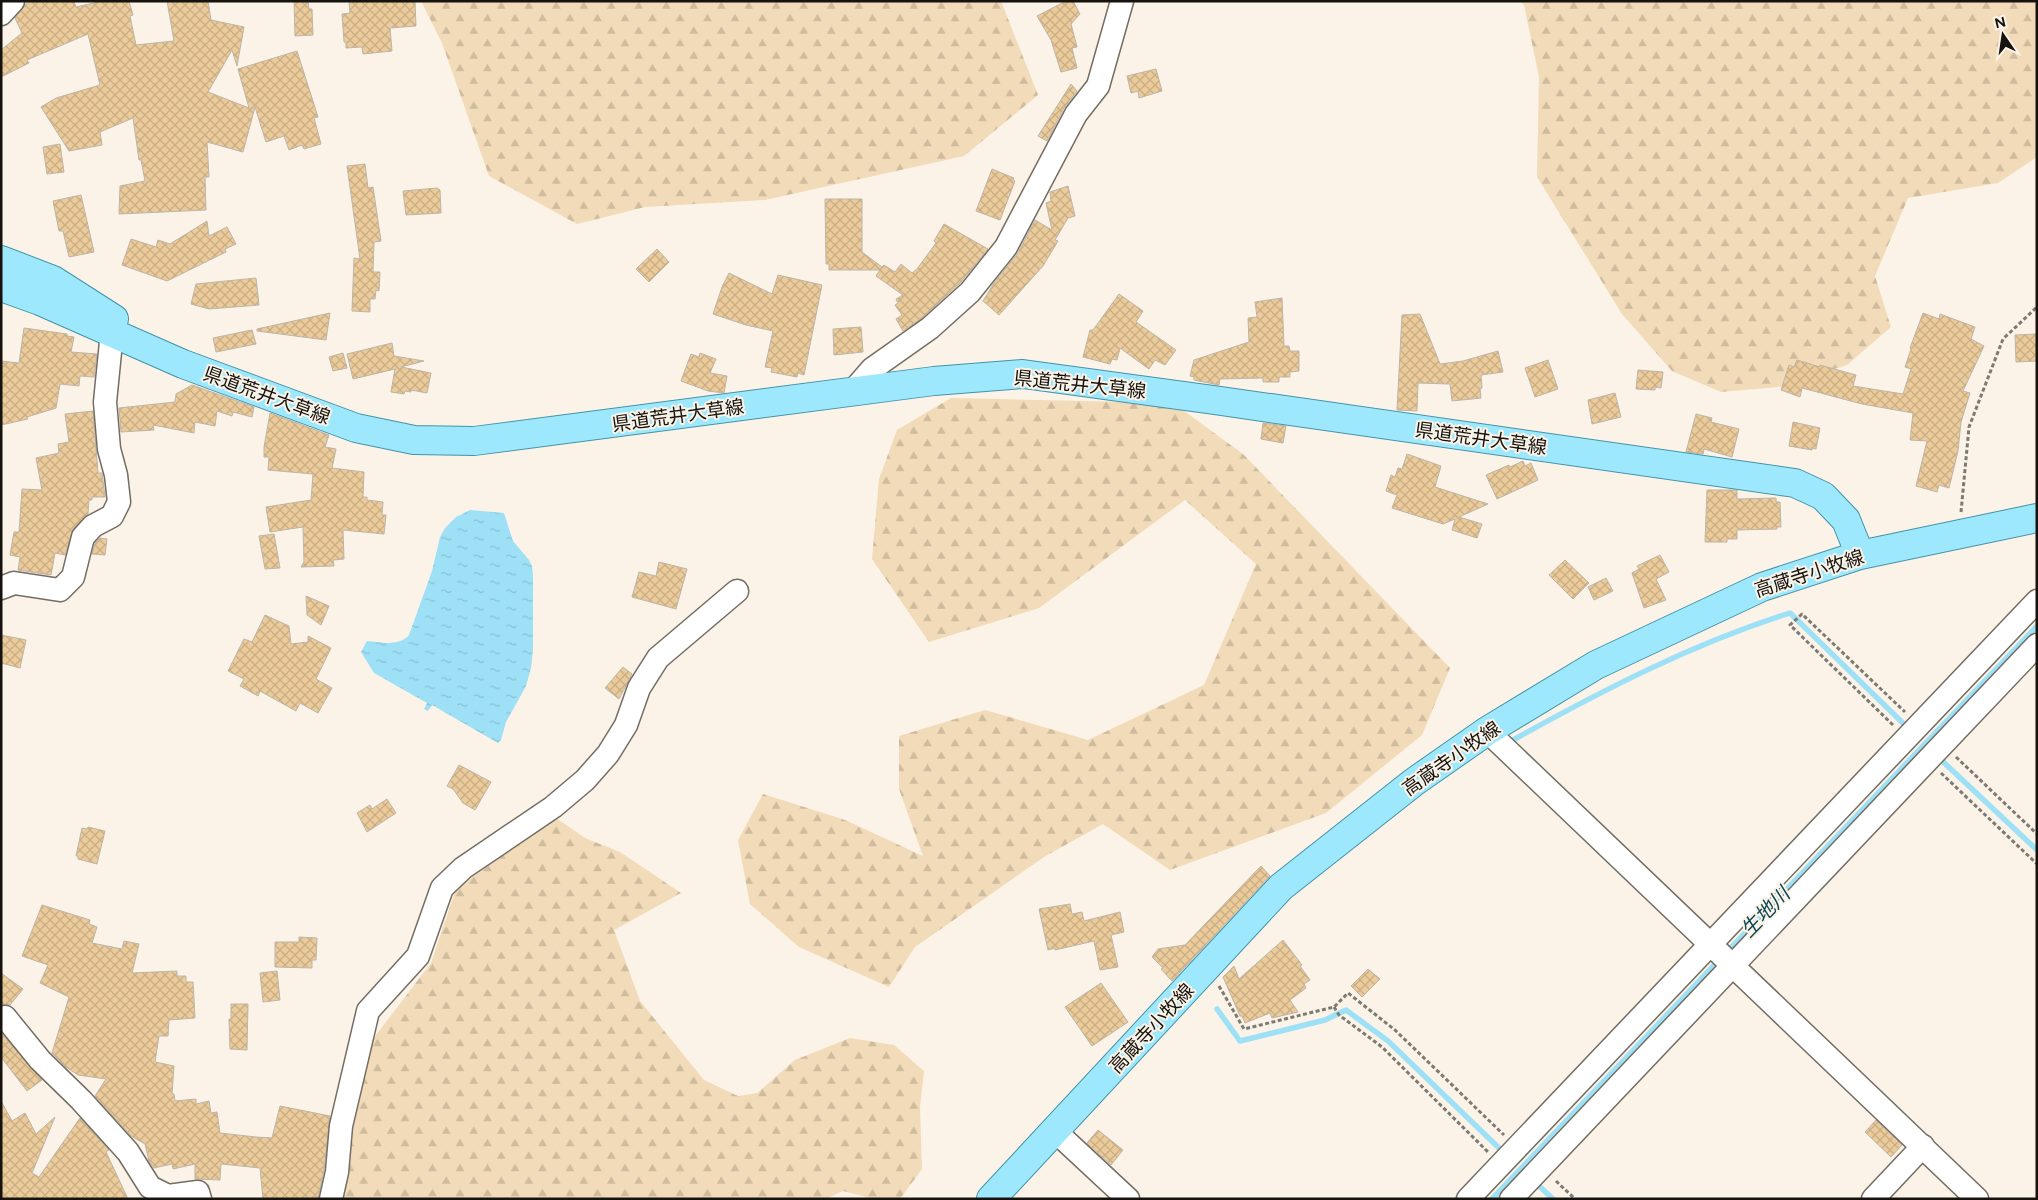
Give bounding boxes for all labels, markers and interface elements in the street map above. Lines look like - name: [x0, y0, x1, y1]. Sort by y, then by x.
- north arrow: [1978, 10, 2028, 60]
- text: N: [1993, 13, 2007, 32]
- street label: 県道荒井大草線: [200, 362, 333, 429]
- street label: 県道荒井大草線: [1013, 366, 1147, 403]
- street label: 県道荒井大草線: [611, 395, 746, 436]
- street label: 県道荒井大草線: [1413, 418, 1548, 459]
- street label: 高蔵寺小牧線: [1751, 545, 1867, 602]
- street label: 高蔵寺小牧線: [1398, 716, 1505, 801]
- water label: 生地川: [1736, 881, 1796, 942]
- street label: 高蔵寺小牧線: [1104, 979, 1199, 1078]

